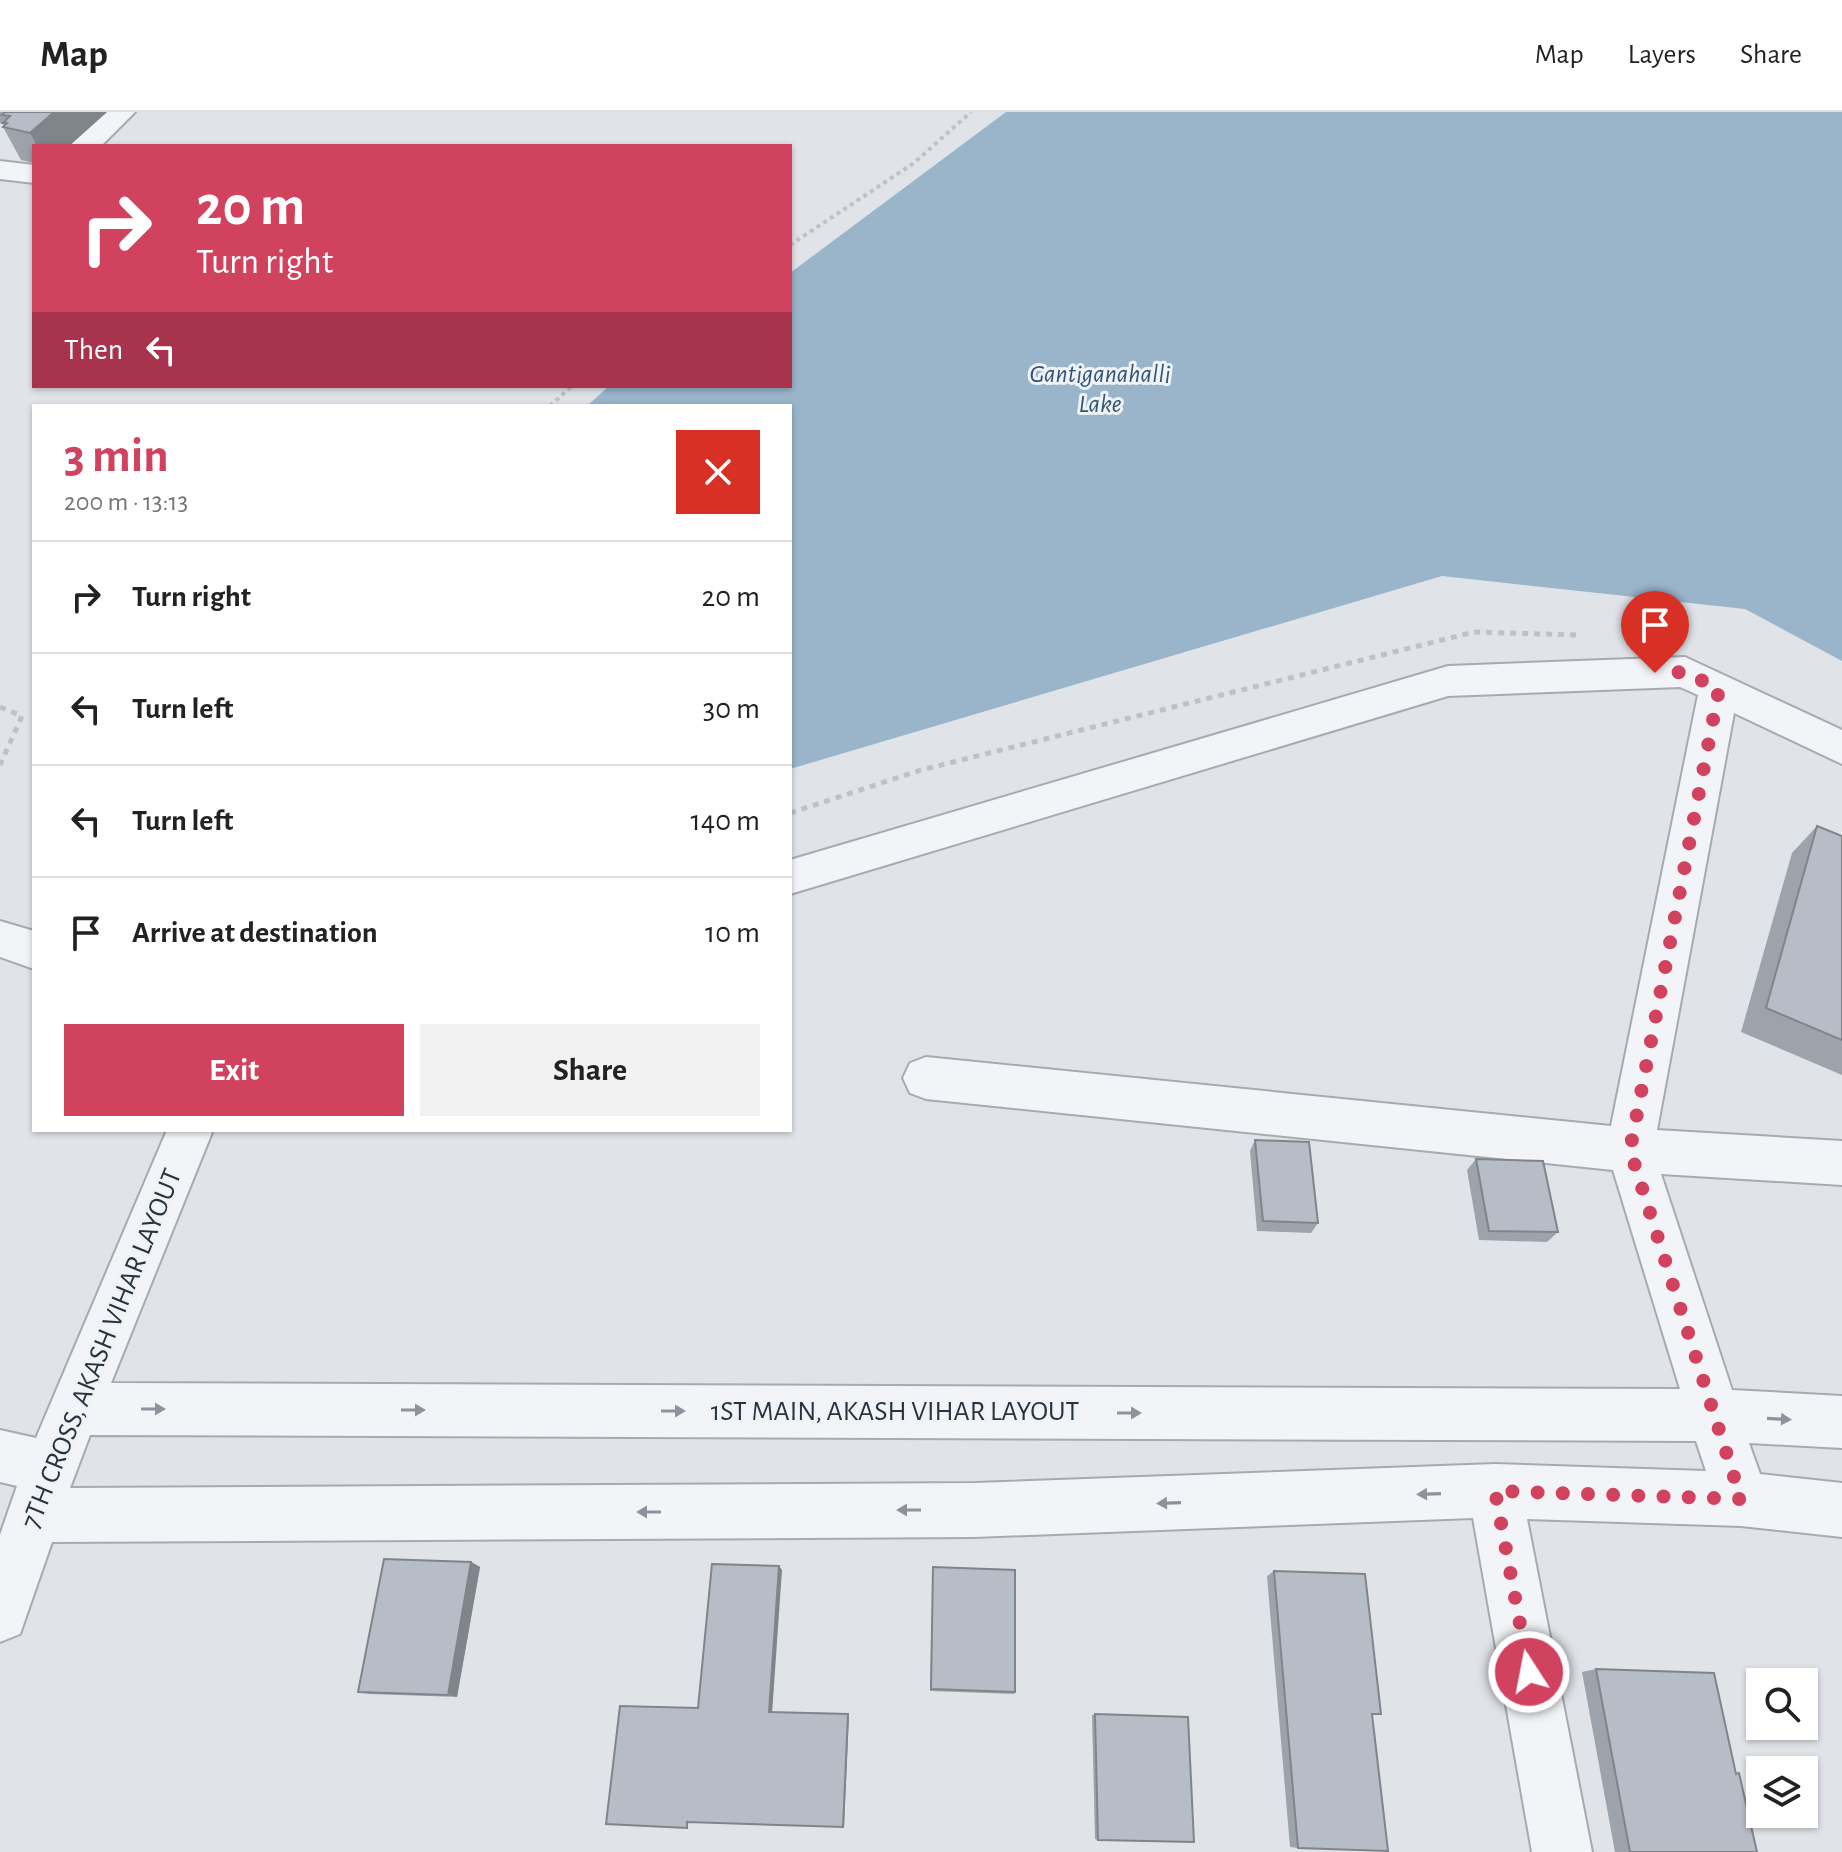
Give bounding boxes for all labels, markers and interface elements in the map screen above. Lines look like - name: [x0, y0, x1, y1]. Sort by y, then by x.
- text: Map: [40, 36, 108, 74]
- text: Map: [1535, 41, 1584, 69]
- text: Layers: [1628, 41, 1696, 69]
- text: Share: [1740, 41, 1802, 69]
- icon: right: [64, 176, 168, 280]
- text: 20 m: [196, 179, 305, 235]
- text: Turn right: [196, 244, 333, 280]
- icon: left: [139, 328, 183, 372]
- text: Then: [64, 335, 123, 365]
- water label: Gantiganahalli Lake: [1030, 361, 1171, 417]
- button: close: [676, 430, 760, 514]
- text: 3 min: [64, 433, 169, 481]
- text: 200 m · 13:13: [64, 489, 188, 515]
- icon: right: [64, 575, 108, 619]
- text: Turn right: [132, 582, 251, 612]
- text: 20 m: [702, 582, 760, 612]
- pin: [1621, 591, 1689, 673]
- icon: arrive: [1633, 603, 1677, 647]
- icon: left: [64, 687, 108, 731]
- text: Turn left: [132, 694, 233, 724]
- text: 30 m: [703, 694, 760, 724]
- icon: left: [64, 799, 108, 843]
- text: Turn left: [132, 806, 233, 836]
- text: 140 m: [690, 806, 760, 836]
- icon: arrive: [64, 911, 108, 955]
- text: Arrive at destination: [132, 918, 378, 948]
- text: 10 m: [705, 918, 760, 948]
- button: Exit: [64, 1024, 404, 1116]
- button: Share: [420, 1024, 760, 1116]
- street label: 7TH CROSS, AKASH VIHAR LAYOUT: [17, 1165, 187, 1533]
- street label: 1ST MAIN, AKASH VIHAR LAYOUT: [711, 1398, 1080, 1426]
- one-way arrow: [141, 1403, 166, 1415]
- one-way arrow: [401, 1404, 426, 1416]
- one-way arrow: [661, 1405, 686, 1417]
- one-way arrow: [1117, 1407, 1142, 1419]
- one-way arrow: [1767, 1412, 1792, 1425]
- one-way arrow: [1416, 1487, 1441, 1500]
- one-way arrow: [1156, 1497, 1181, 1510]
- one-way arrow: [896, 1504, 921, 1516]
- one-way arrow: [636, 1506, 661, 1518]
- position arrow: [1487, 1630, 1571, 1714]
- map controls: [1746, 1668, 1818, 1828]
- button: search: [1746, 1668, 1818, 1740]
- button: layers: [1746, 1756, 1818, 1828]

